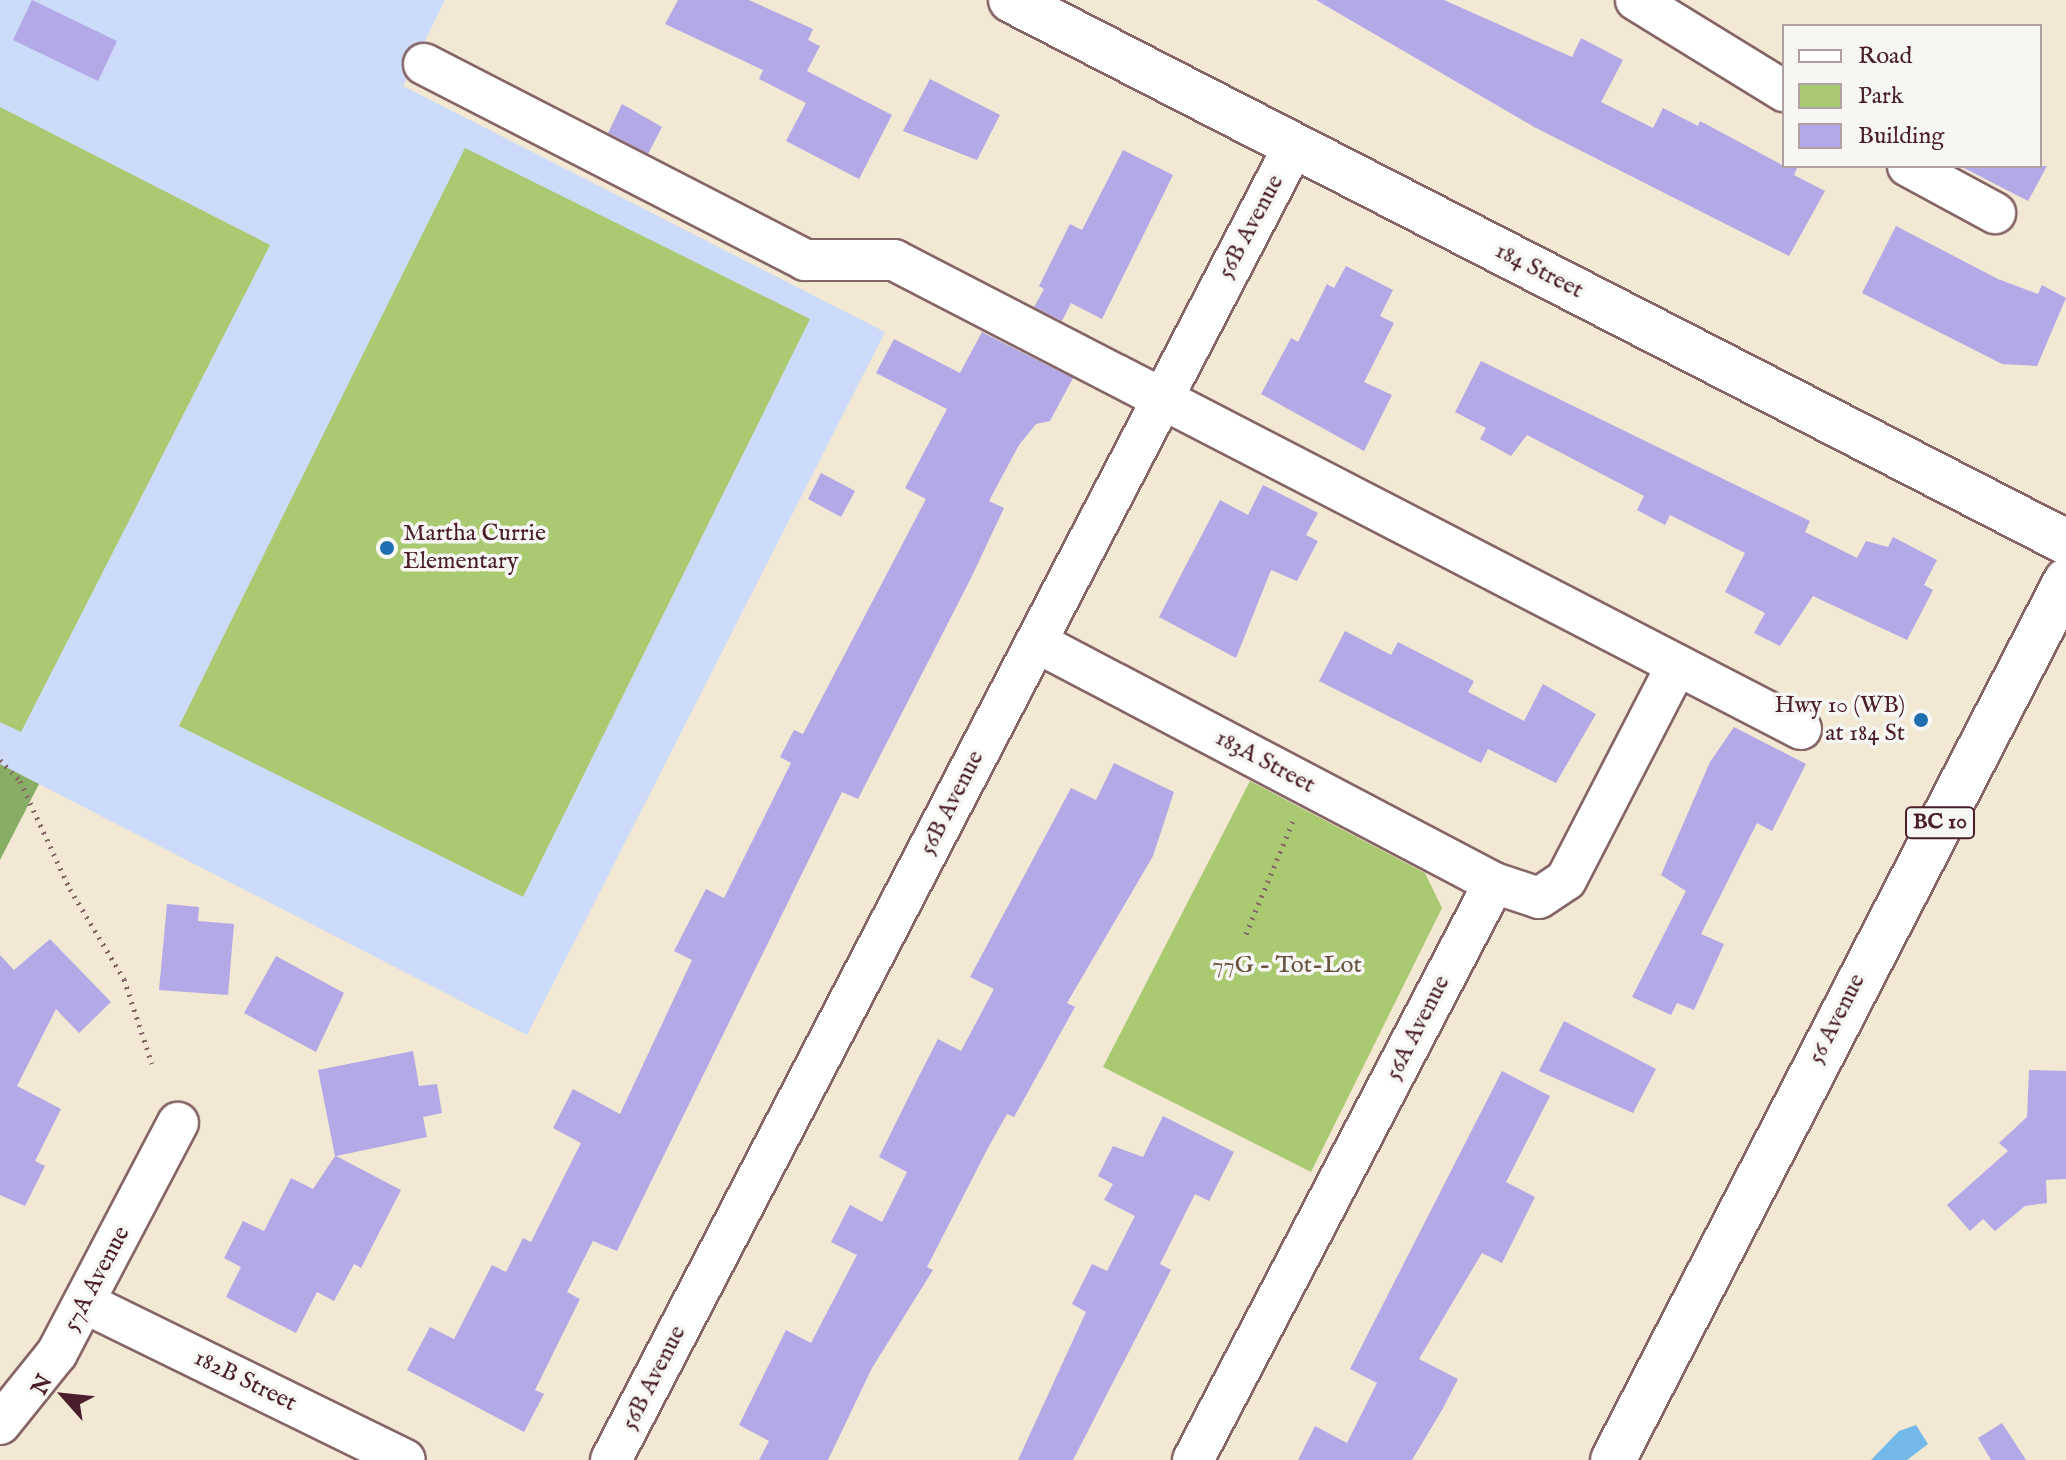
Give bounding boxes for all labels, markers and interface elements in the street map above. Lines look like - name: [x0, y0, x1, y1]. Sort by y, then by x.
- legend: [1782, 24, 2042, 168]
- text: Road: [1858, 41, 1912, 72]
- text: Park: [1858, 81, 1904, 112]
- text: Building: [1858, 121, 1944, 152]
- street label: 56B Avenue: [1212, 170, 1290, 284]
- street label: 184 Street: [1490, 237, 1588, 305]
- place label: Martha Currie Elementary: [403, 520, 546, 576]
- marker: Martha Currie Elementary: [378, 539, 396, 557]
- place label: Hwy 10 (WB) at 184 St: [1775, 692, 1905, 748]
- marker: Hwy 10 (WB) at 184 St: [1912, 711, 1930, 729]
- street label: 183A Street: [1210, 724, 1320, 800]
- street label: 56B Avenue: [913, 746, 991, 860]
- road number: BC 10: [1904, 805, 1976, 841]
- park label: 77G - Tot-Lot: [1212, 952, 1362, 980]
- street label: 56 Avenue: [1802, 969, 1872, 1069]
- street label: 56A Avenue: [1379, 971, 1457, 1085]
- street label: 57A Avenue: [57, 1222, 137, 1336]
- street label: 56B Avenue: [615, 1321, 693, 1435]
- street label: 182B Street: [189, 1344, 301, 1418]
- north arrow: [24, 1356, 104, 1436]
- text: N: [26, 1370, 59, 1400]

